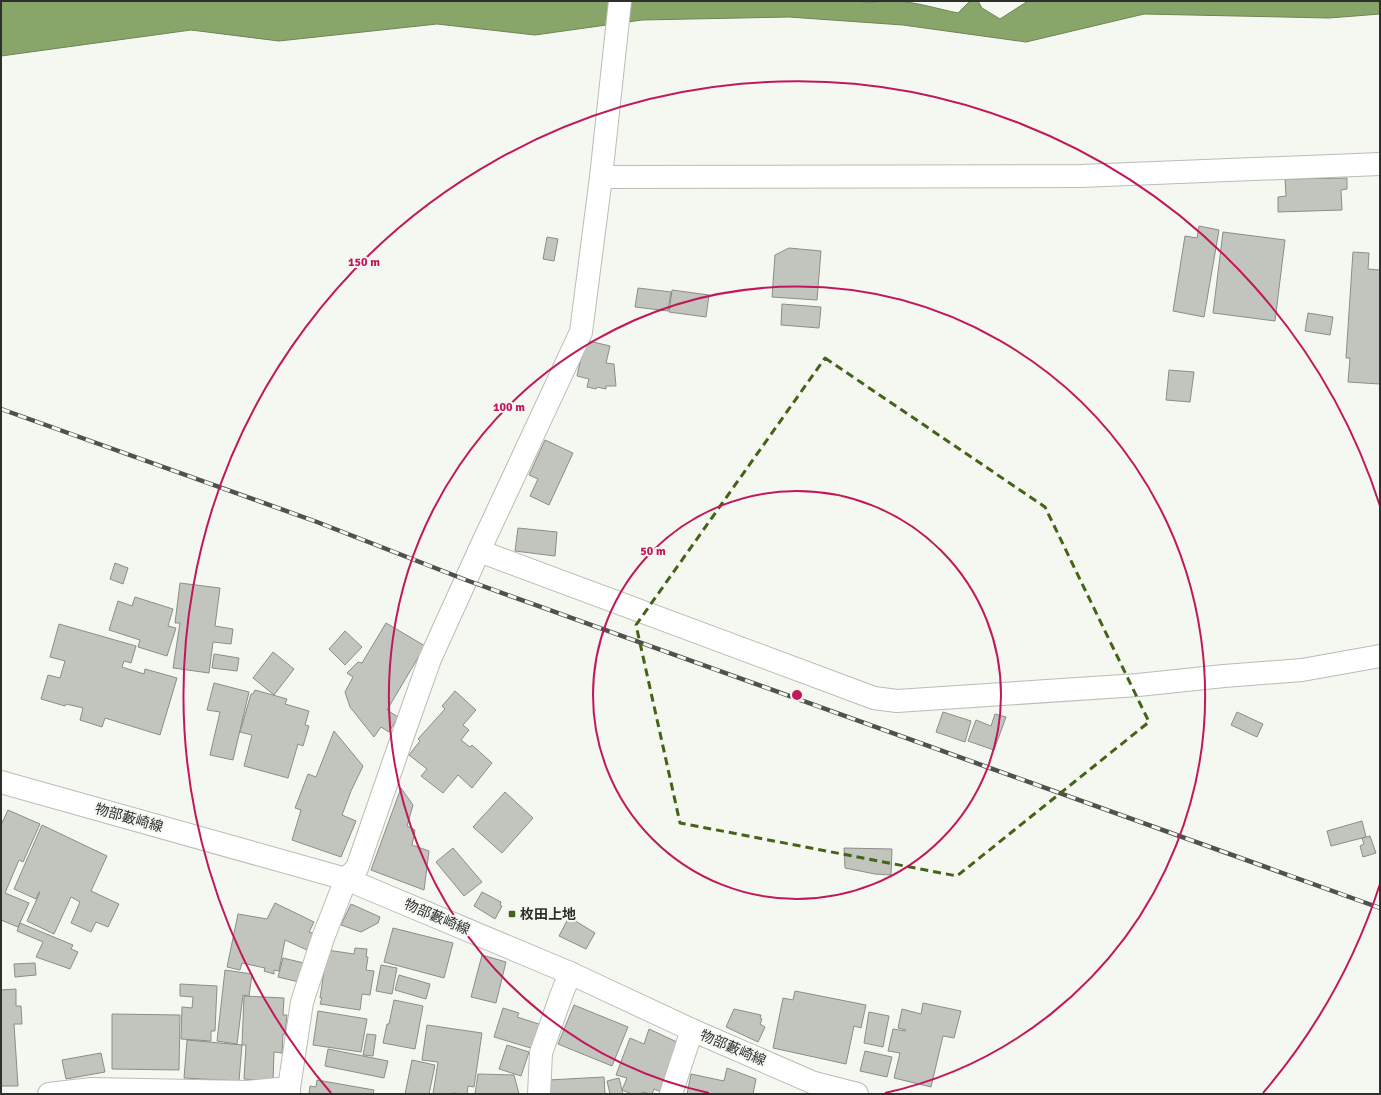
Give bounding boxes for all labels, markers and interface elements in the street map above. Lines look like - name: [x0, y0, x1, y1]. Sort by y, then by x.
- text: 150 m: [348, 255, 380, 270]
- text: 100 m: [493, 400, 525, 415]
- text: 50 m: [640, 544, 666, 559]
- centre of rings: [790, 688, 804, 702]
- street label: 物部藪崎線: [93, 800, 165, 836]
- street label: 物部藪崎線: [401, 896, 473, 938]
- place label: 枚田上地: [520, 906, 576, 923]
- marker: 枚田上地: [507, 909, 517, 919]
- street label: 物部藪崎線: [697, 1027, 769, 1069]

